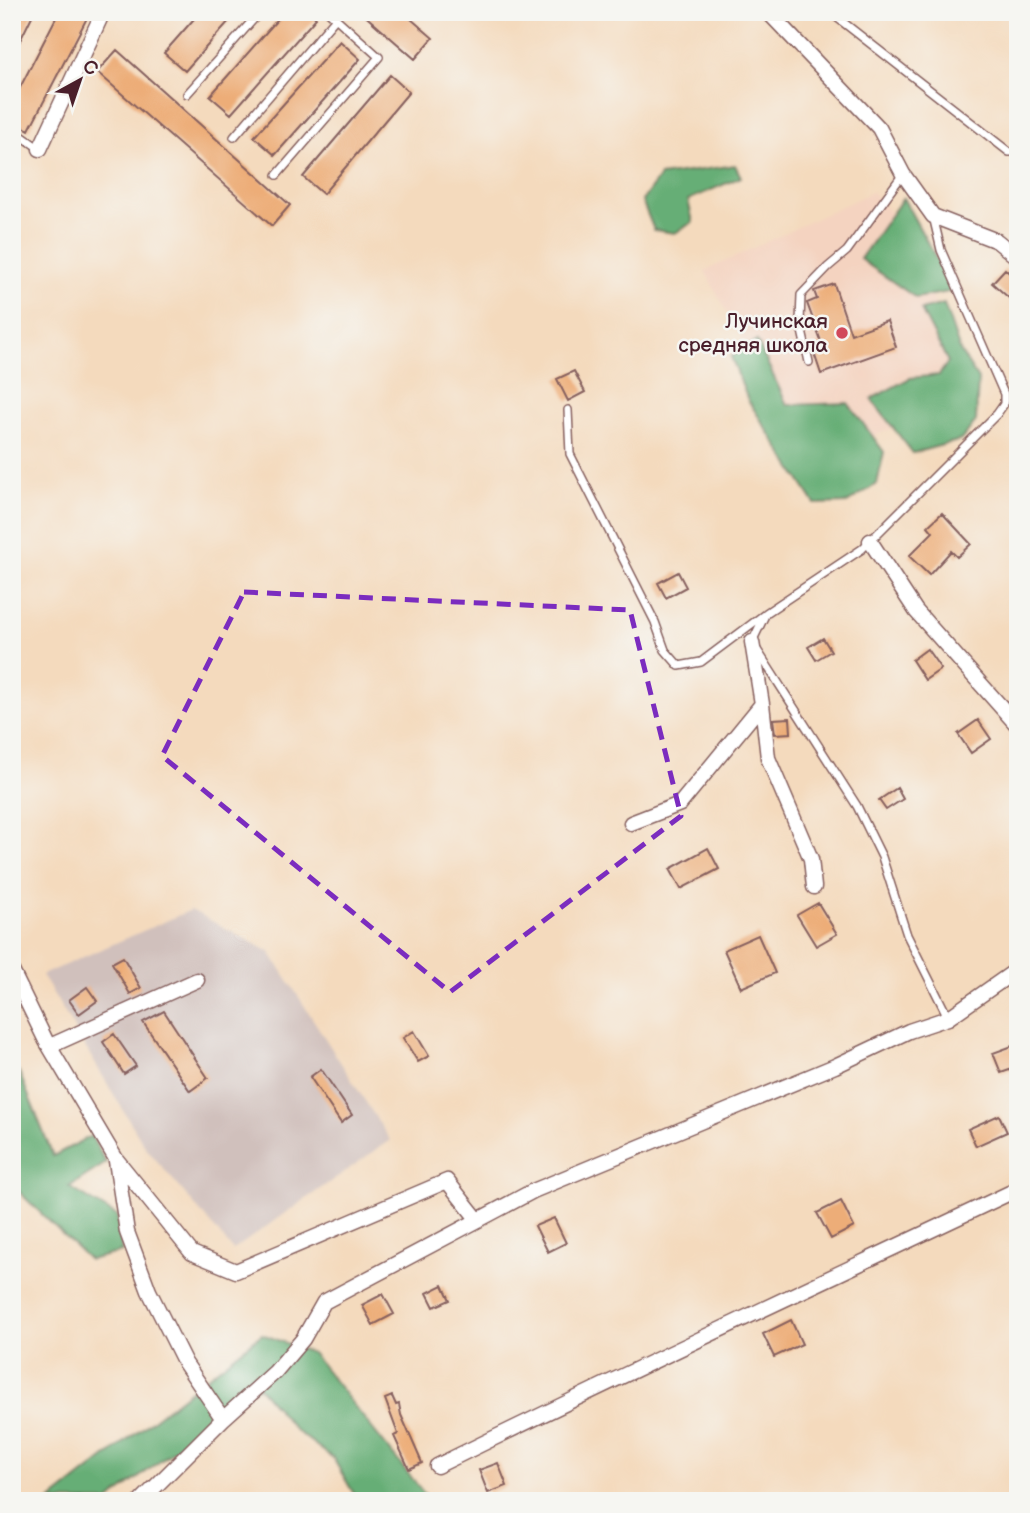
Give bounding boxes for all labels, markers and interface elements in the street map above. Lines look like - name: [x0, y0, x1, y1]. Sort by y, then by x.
- north arrow: [46, 46, 116, 116]
- text: С: [78, 55, 102, 81]
- place label: Лучинская средняя школа: [678, 309, 829, 358]
- marker: Лучинская средняя школа: [834, 325, 850, 341]

